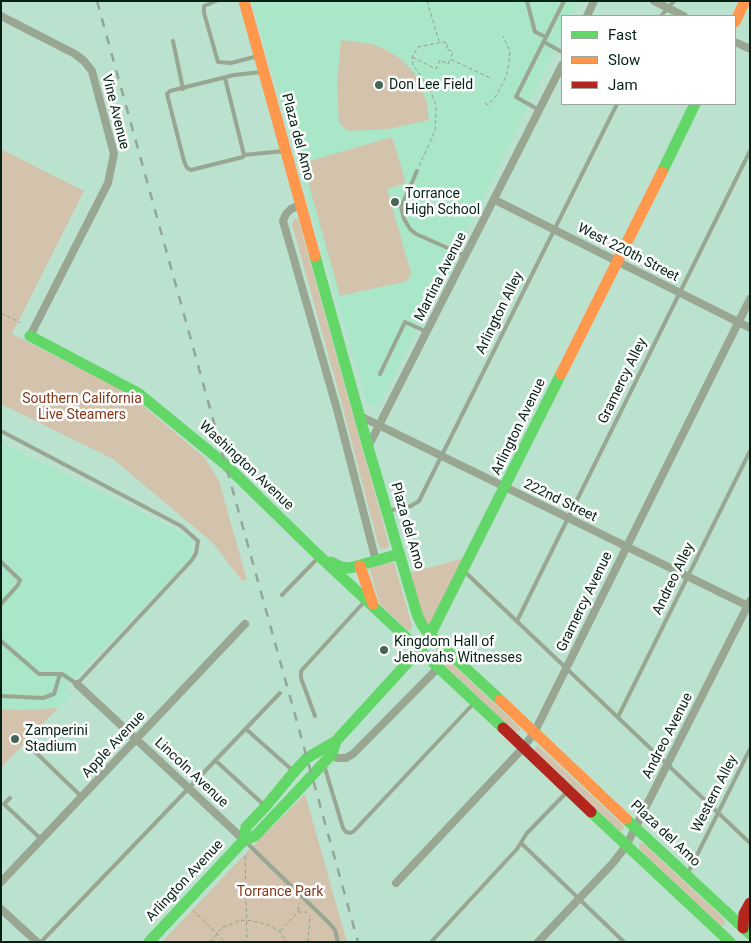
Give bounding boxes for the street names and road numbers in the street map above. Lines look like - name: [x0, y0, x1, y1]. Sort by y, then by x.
- street label: Vine Avenue: [98, 73, 132, 151]
- street label: Plaza del Amo: [277, 92, 317, 182]
- street label: West 220th Street: [575, 220, 681, 286]
- street label: Martina Avenue: [411, 230, 471, 324]
- street label: Arlington Alley: [473, 269, 527, 357]
- street label: Gramercy Alley: [595, 335, 651, 427]
- street label: Arlington Avenue: [488, 376, 550, 478]
- street label: Washington Avenue: [195, 418, 297, 514]
- street label: 222nd Street: [521, 476, 599, 526]
- street label: Plaza del Amo: [387, 481, 427, 571]
- street label: Andreo Alley: [649, 540, 699, 618]
- street label: Gramercy Avenue: [554, 549, 616, 655]
- street label: Andreo Avenue: [639, 690, 697, 782]
- street label: Apple Avenue: [79, 708, 149, 782]
- street label: Lincoln Avenue: [151, 735, 231, 811]
- street label: Western Alley: [688, 752, 742, 836]
- street label: Plaza del Amo: [627, 797, 703, 871]
- street label: Arlington Avenue: [143, 837, 227, 925]

